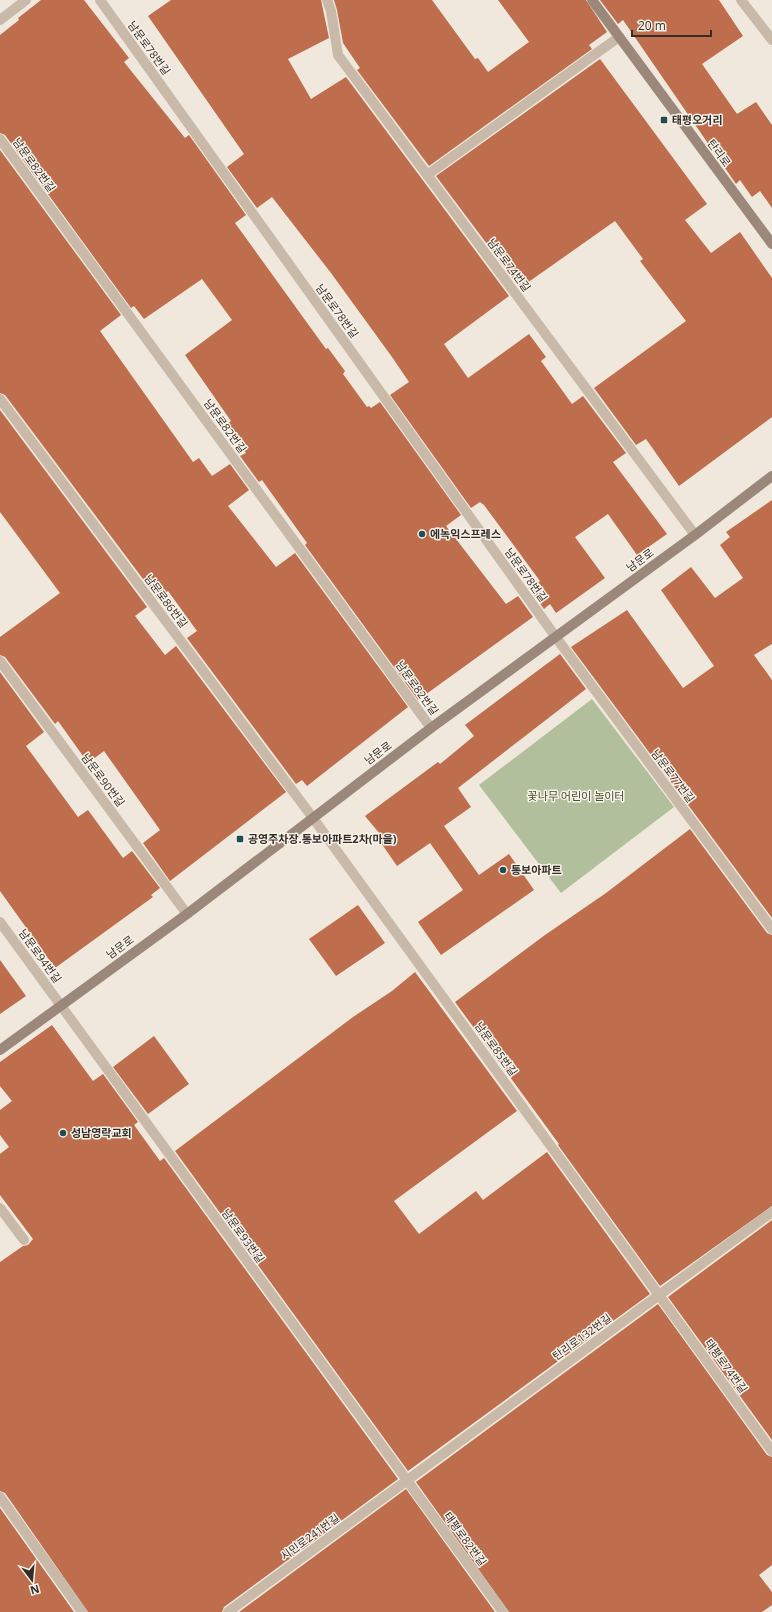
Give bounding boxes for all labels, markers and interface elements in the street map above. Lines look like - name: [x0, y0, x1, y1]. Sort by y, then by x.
- scale bar: [632, 12, 711, 38]
- text: 20 m: [638, 17, 666, 34]
- street label: 남문로78번길: [125, 18, 174, 78]
- place label: 태평오거리: [672, 112, 723, 127]
- marker: 태평오거리: [659, 115, 669, 125]
- street label: 남문로82번길: [10, 135, 59, 195]
- street label: 탄리로: [704, 136, 735, 169]
- street label: 남문로74번길: [484, 235, 534, 294]
- street label: 남문로78번길: [313, 281, 362, 341]
- street label: 남문로82번길: [201, 396, 250, 456]
- place label: 에녹익스프레스: [430, 526, 501, 541]
- marker: 에녹익스프레스: [417, 529, 427, 539]
- street label: 남문로78번길: [502, 545, 551, 605]
- street label: 남문로: [623, 545, 656, 575]
- street label: 남문로86번길: [141, 571, 191, 630]
- street label: 남문로82번길: [393, 658, 442, 718]
- street label: 남문로: [361, 737, 394, 768]
- street label: 남문로77번길: [648, 746, 698, 805]
- street label: 남문로90번길: [78, 750, 128, 809]
- park label: 꽃나무 어린이 놀이터: [528, 788, 624, 803]
- place label: 공영주차장.통보아파트2차(마을): [248, 831, 397, 846]
- marker: 공영주차장.통보아파트2차(마을): [235, 834, 245, 844]
- place label: 통보아파트: [511, 862, 562, 877]
- marker: 통보아파트: [498, 865, 508, 875]
- street label: 남문로94번길: [16, 926, 65, 986]
- street label: 남문로: [103, 932, 136, 962]
- street label: 남문로85번길: [472, 1019, 521, 1079]
- place label: 성남영락교회: [71, 1125, 132, 1140]
- marker: 성남영락교회: [58, 1128, 68, 1138]
- street label: 남문로93번길: [219, 1206, 268, 1266]
- street label: 탄리로132번길: [549, 1310, 614, 1363]
- street label: 태평로74번길: [702, 1336, 751, 1396]
- street label: 태평로82번길: [441, 1509, 490, 1569]
- street label: 시민로241번길: [277, 1510, 342, 1563]
- north arrow: [12, 1560, 52, 1600]
- text: N: [29, 1582, 41, 1599]

